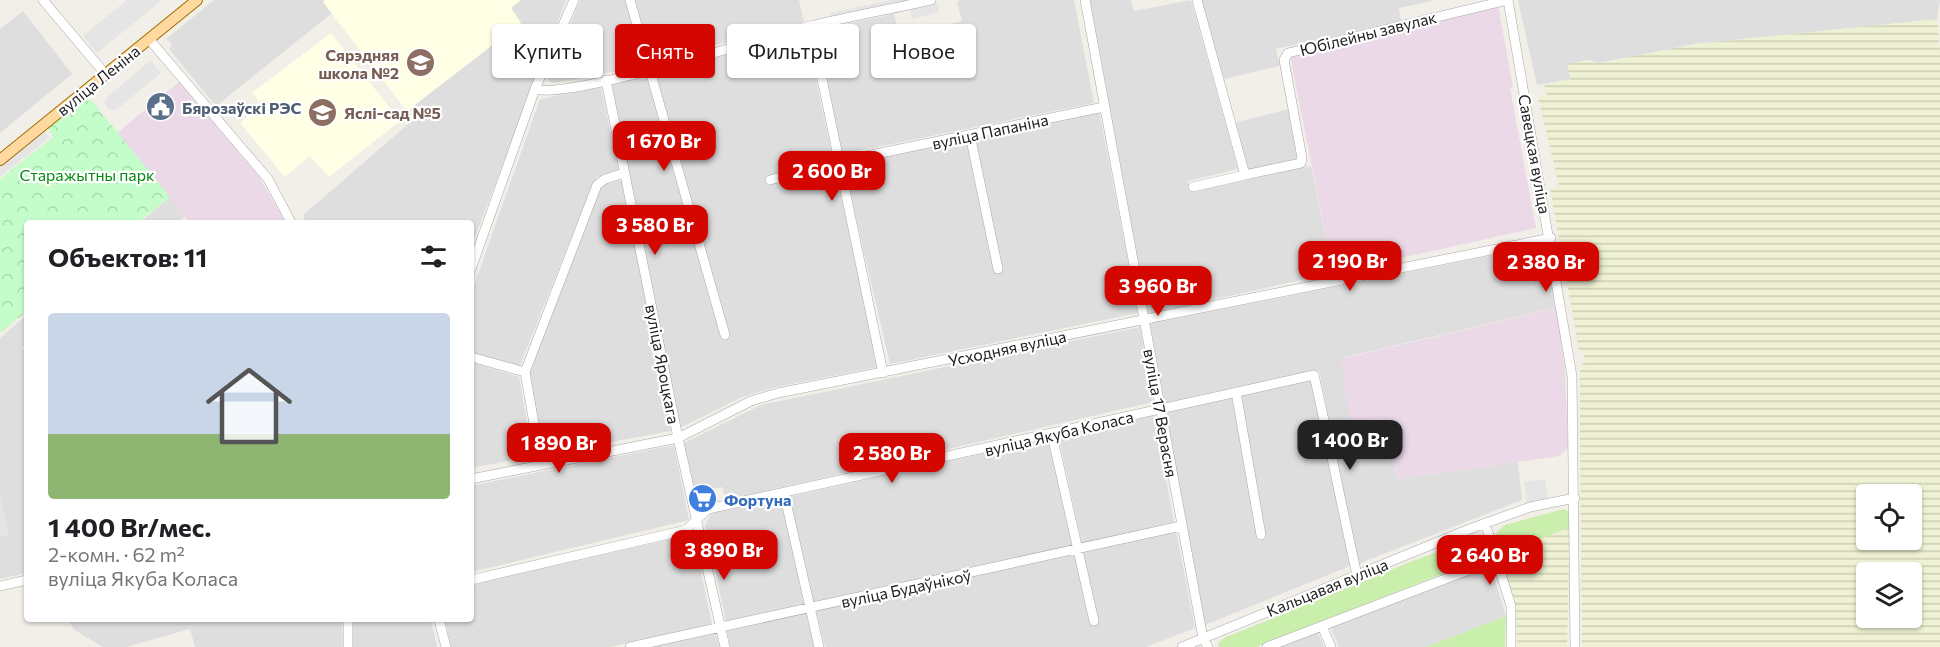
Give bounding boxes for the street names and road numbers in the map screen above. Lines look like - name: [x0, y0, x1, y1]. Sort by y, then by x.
- street label: Юбілейны завулак: [1298, 7, 1439, 59]
- street label: вуліца Леніна: [53, 41, 143, 119]
- street label: Савецкая вуліца: [1515, 93, 1555, 215]
- street label: вуліца Папаніна: [930, 109, 1050, 153]
- street label: вуліца Яроцкага: [642, 303, 684, 425]
- street label: Усходняя вуліца: [946, 326, 1068, 370]
- street label: вуліца 17 Верасня: [1140, 347, 1182, 479]
- street label: вуліца Якуба Коласа: [983, 407, 1135, 459]
- street label: Кальцавая вуліца: [1263, 554, 1391, 620]
- street label: вуліца Будаўнікоў: [839, 565, 973, 611]

